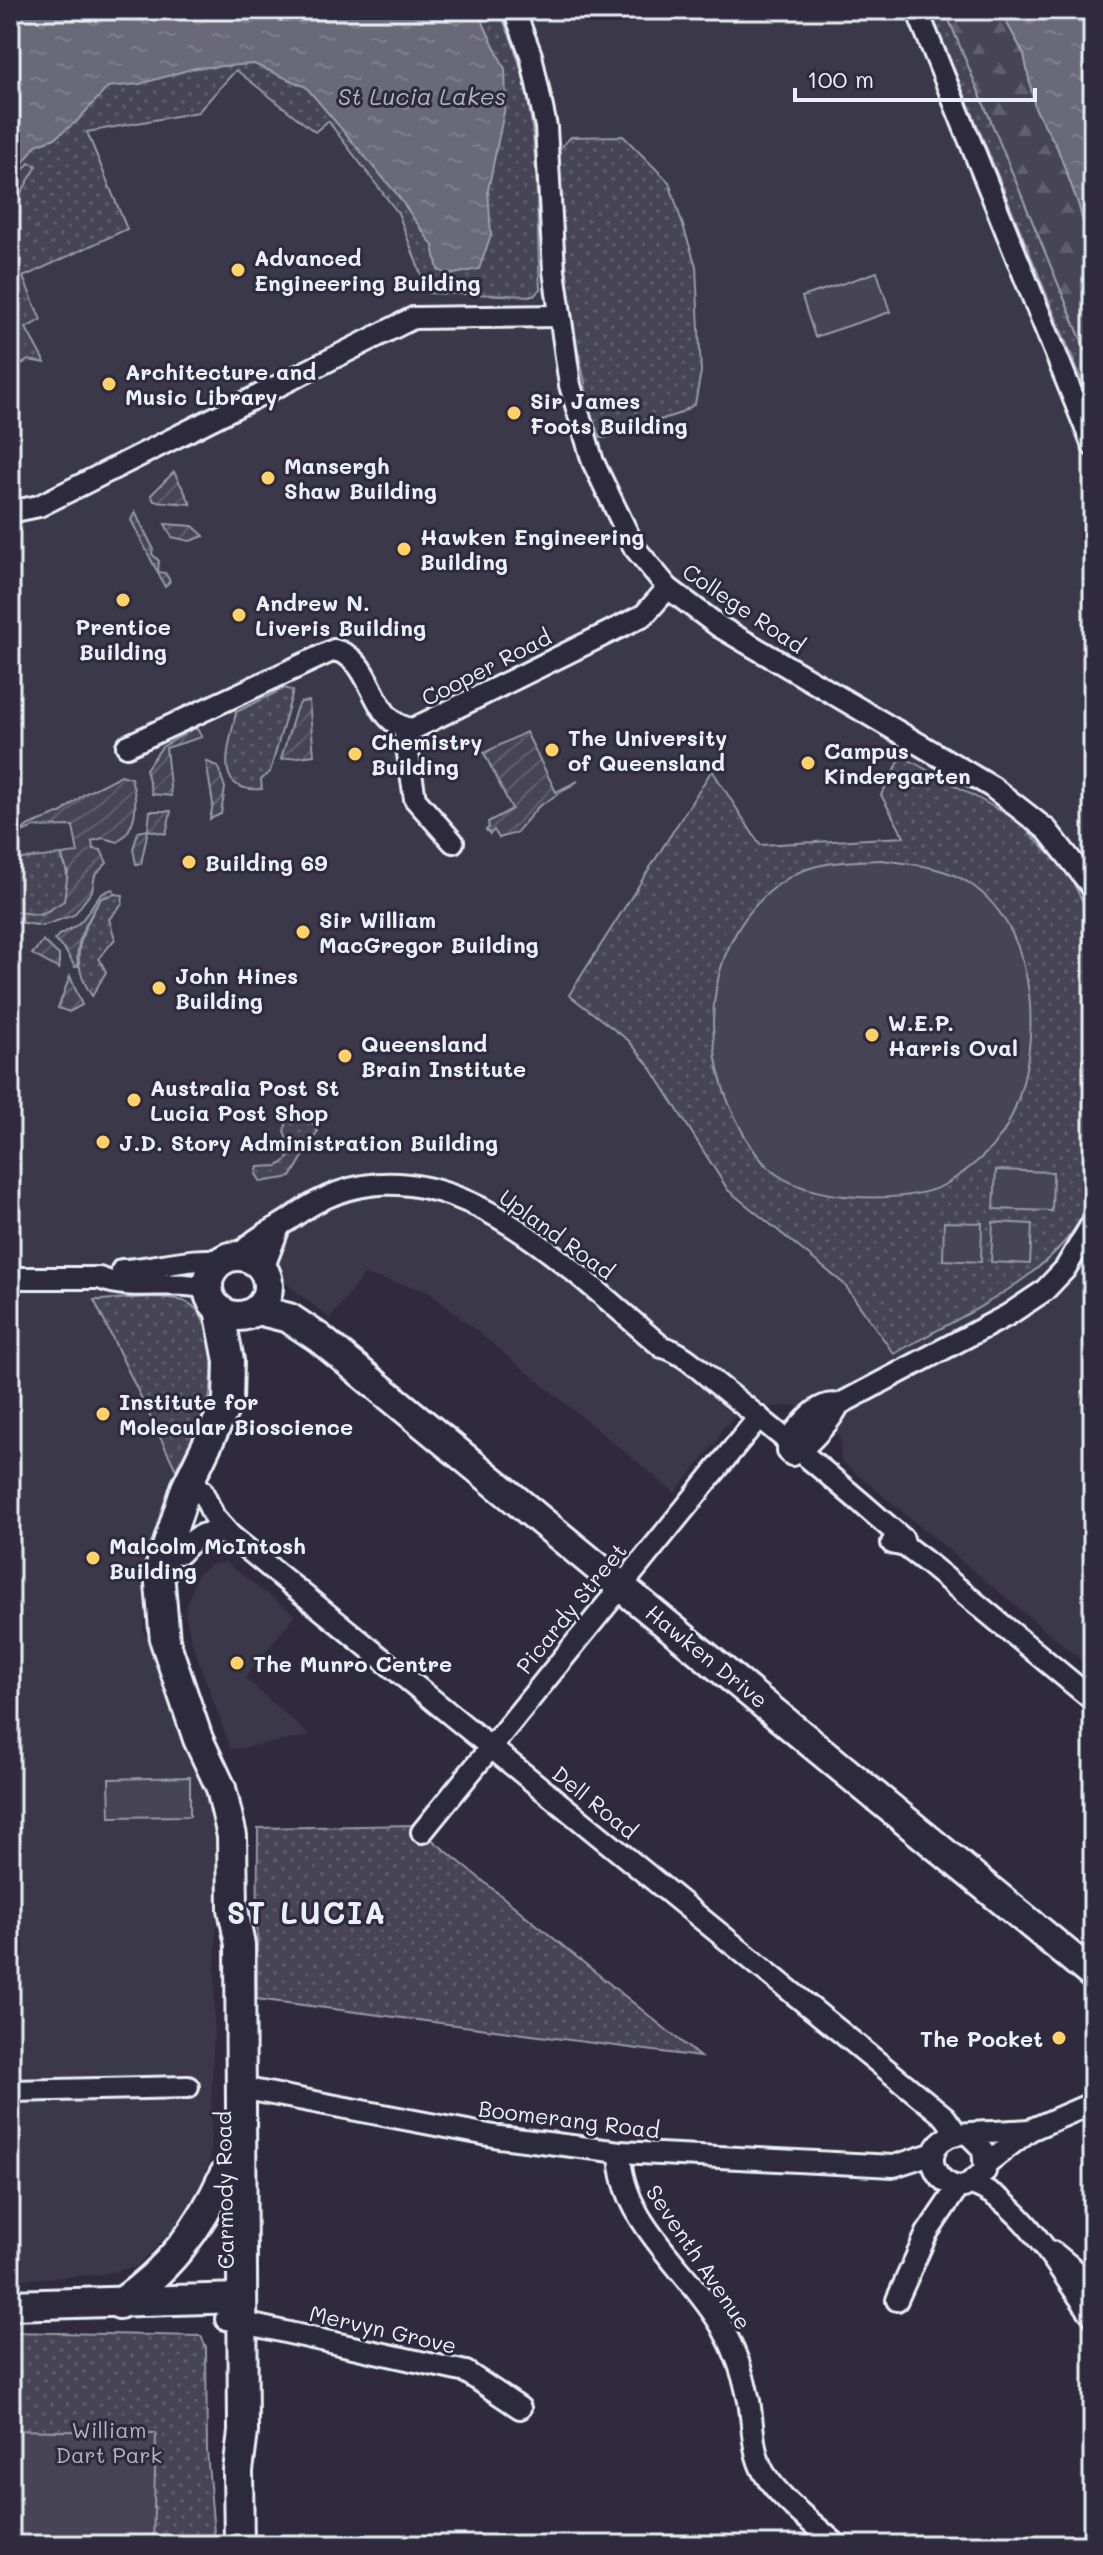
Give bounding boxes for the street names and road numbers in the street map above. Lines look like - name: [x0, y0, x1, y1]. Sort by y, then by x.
- street label: College Road: [677, 556, 811, 660]
- street label: Cooper Road: [416, 622, 556, 712]
- street label: Upland Road: [494, 1182, 620, 1286]
- street label: Picardy Street: [509, 1537, 633, 1679]
- street label: Hawken Drive: [640, 1598, 774, 1714]
- street label: Dell Road: [546, 1759, 644, 1845]
- street label: Boomerang Road: [477, 2093, 661, 2145]
- street label: Carmody Road: [208, 2111, 240, 2269]
- street label: Seventh Avenue: [640, 2179, 758, 2335]
- street label: Mervyn Grove: [307, 2298, 459, 2360]

